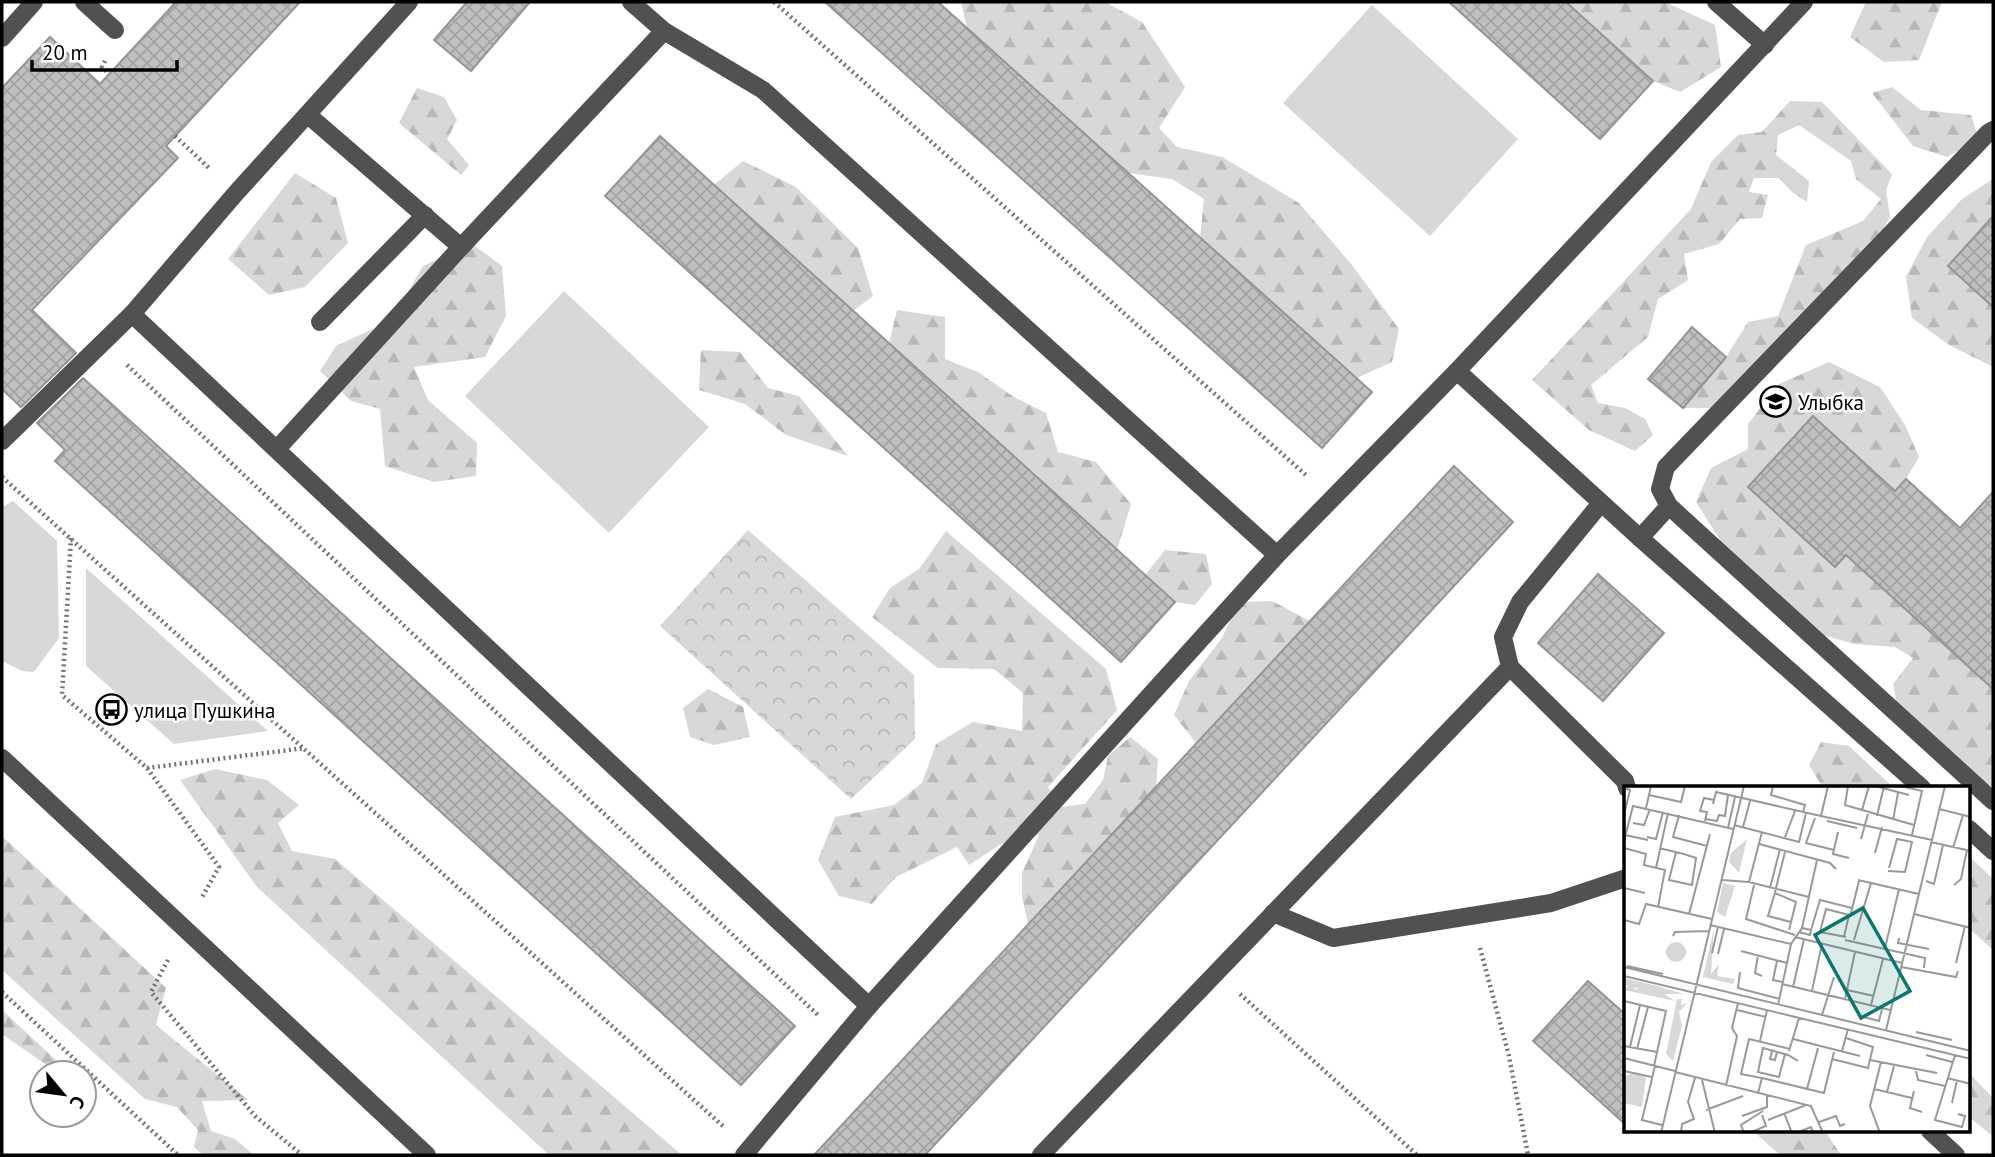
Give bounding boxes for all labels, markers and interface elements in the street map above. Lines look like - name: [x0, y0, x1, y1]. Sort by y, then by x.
- scale bar: [32, 28, 177, 72]
- text: 20 m: [42, 39, 88, 66]
- school or university icon: Улыбка: [1758, 385, 1792, 419]
- place label: Улыбка: [1798, 389, 1864, 416]
- bus stop icon: улица Пушкина: [94, 693, 128, 727]
- place label: улица Пушкина: [134, 697, 275, 724]
- inset map: [1624, 786, 1970, 1132]
- north arrow: [28, 1059, 98, 1129]
- text: С: [65, 1092, 91, 1113]

